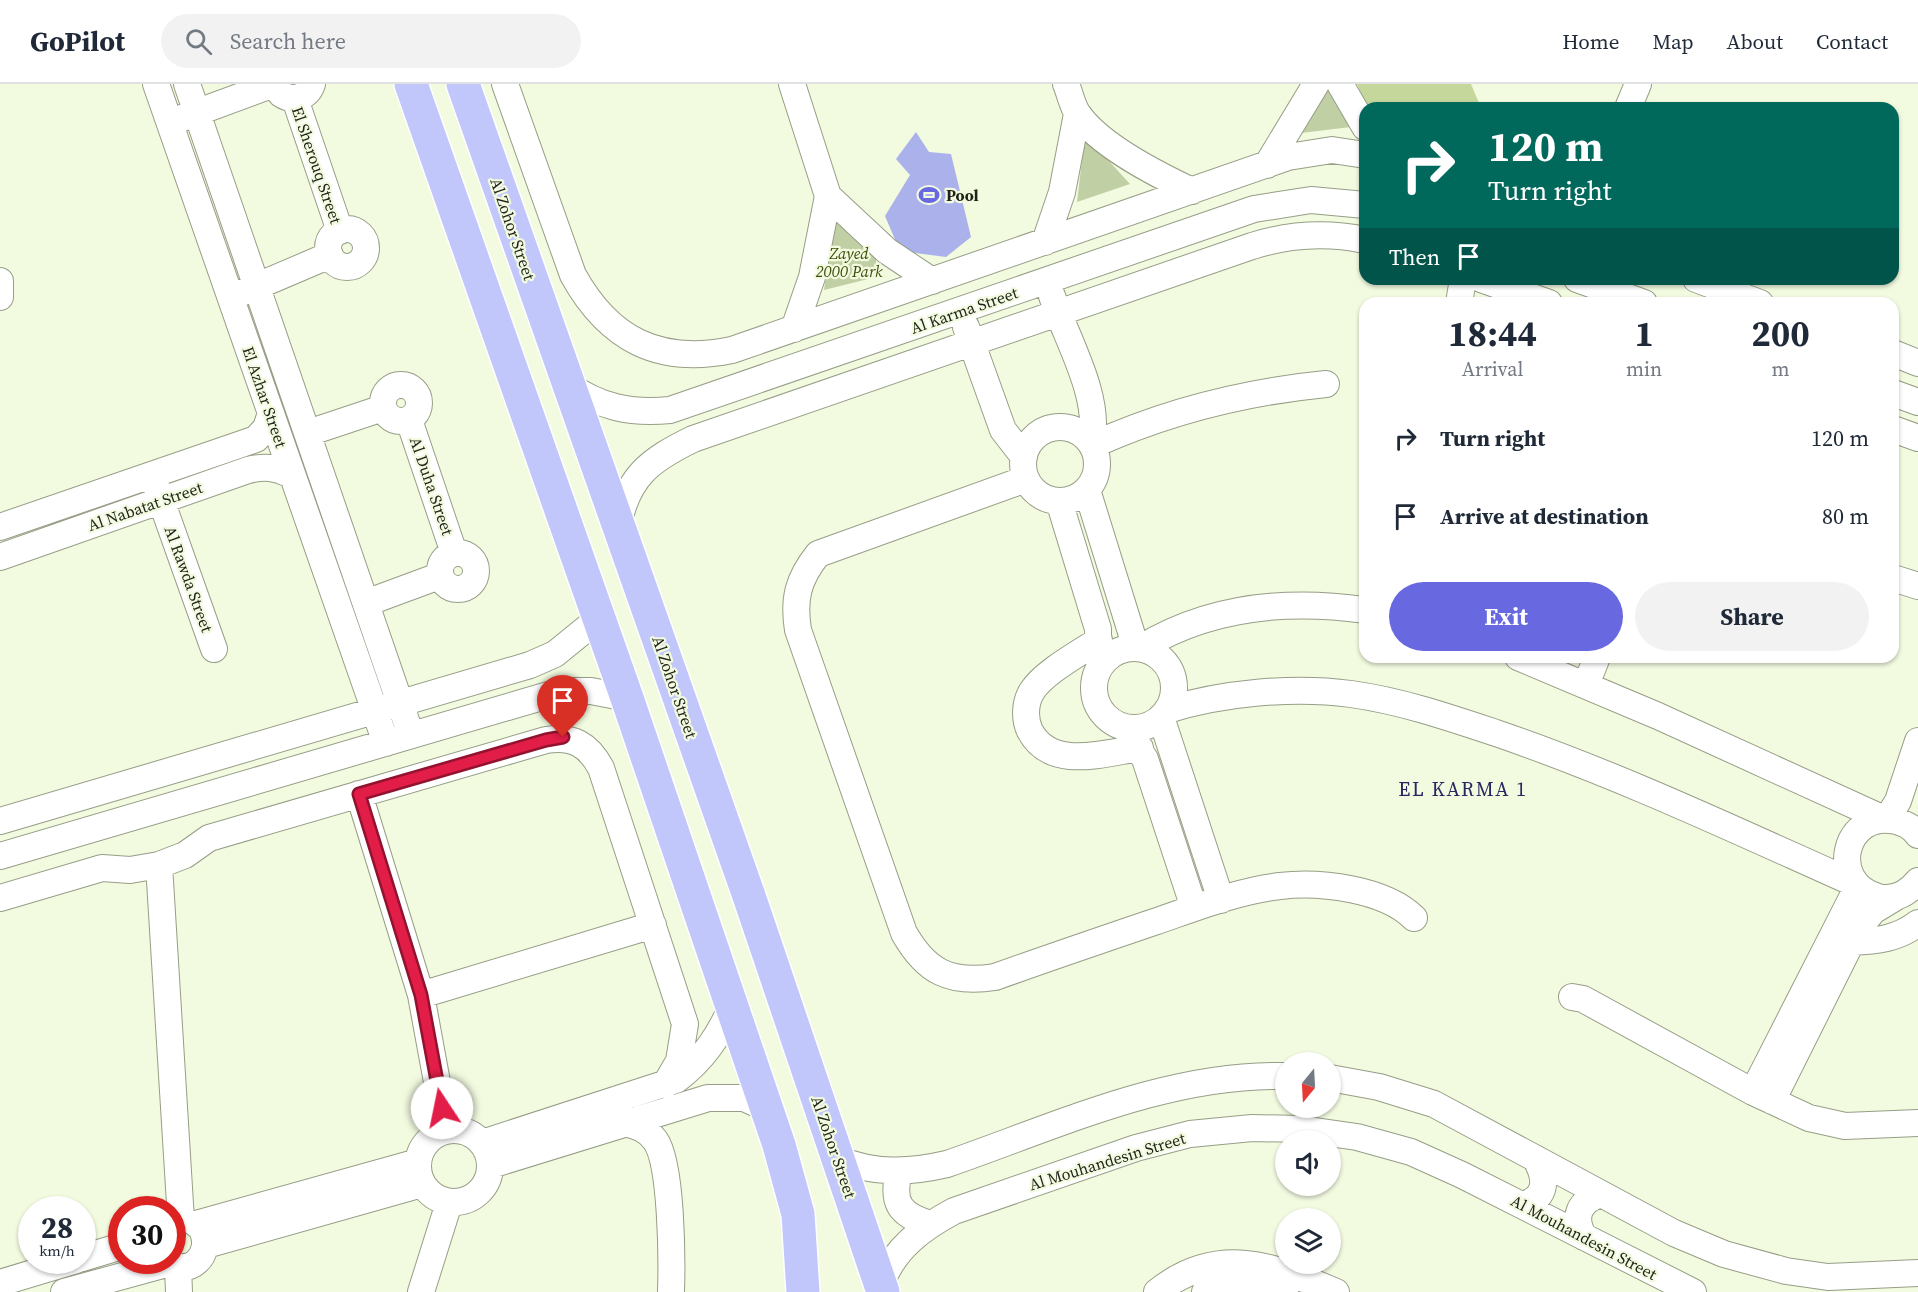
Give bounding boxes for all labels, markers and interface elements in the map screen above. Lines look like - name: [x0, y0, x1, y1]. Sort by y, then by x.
- search box: [161, 14, 581, 68]
- text: GoPilot: [30, 22, 125, 60]
- icon: search: [182, 25, 215, 58]
- text: Search here: [230, 26, 346, 56]
- text: Home: [1562, 27, 1620, 56]
- text: Map: [1653, 27, 1694, 56]
- text: About: [1727, 27, 1783, 56]
- text: Contact: [1816, 27, 1888, 56]
- street label: El Sherouq Street: [287, 104, 348, 227]
- text: 120 m: [1488, 117, 1603, 175]
- icon: right: [1389, 126, 1467, 204]
- text: Turn right: [1488, 172, 1612, 209]
- street label: Al Zohor Street: [485, 175, 541, 284]
- sports icon: Pool: [917, 183, 941, 207]
- place label: Pool: [946, 184, 979, 206]
- icon: arrive: [1452, 240, 1485, 273]
- park label: Zayed 2000 Park: [815, 242, 883, 282]
- text: Then: [1389, 242, 1440, 272]
- street label: Al Karma Street: [907, 281, 1021, 339]
- text: 18:44: [1448, 309, 1537, 358]
- text: 1: [1634, 309, 1654, 358]
- text: 200: [1751, 309, 1810, 358]
- street label: El Azhar Street: [237, 343, 293, 451]
- text: Arrival: [1462, 355, 1523, 383]
- text: min: [1626, 355, 1662, 383]
- text: m: [1772, 355, 1790, 383]
- icon: right: [1389, 422, 1422, 455]
- text: Turn right: [1440, 423, 1545, 453]
- text: 120 m: [1811, 423, 1869, 453]
- street label: Al Duha Street: [405, 434, 459, 539]
- street label: Al Nabatat Street: [85, 476, 206, 536]
- icon: arrive: [1389, 500, 1422, 533]
- text: Arrive at destination: [1440, 501, 1649, 531]
- text: 80 m: [1822, 501, 1869, 531]
- street label: Al Rawda Street: [160, 523, 219, 636]
- button: Exit: [1389, 582, 1623, 651]
- button: Share: [1635, 582, 1869, 651]
- street label: Al Zohor Street: [647, 633, 703, 742]
- pin: [537, 675, 588, 737]
- icon: arrive: [546, 684, 579, 717]
- district label: EL KARMA 1: [1398, 775, 1528, 803]
- north arrow: [1275, 1052, 1341, 1118]
- map controls: [1275, 1052, 1341, 1274]
- position arrow: [410, 1076, 474, 1140]
- street label: Al Zohor Street: [806, 1093, 862, 1202]
- street label: Al Mouhandesin Street: [1026, 1127, 1189, 1195]
- button: sound: [1275, 1130, 1341, 1196]
- street label: Al Mouhandesin Street: [1507, 1189, 1662, 1285]
- speed limit sign: 30: [108, 1196, 186, 1274]
- text: 28: [41, 1207, 73, 1248]
- button: layers: [1275, 1208, 1341, 1274]
- text: km/h: [39, 1240, 75, 1261]

